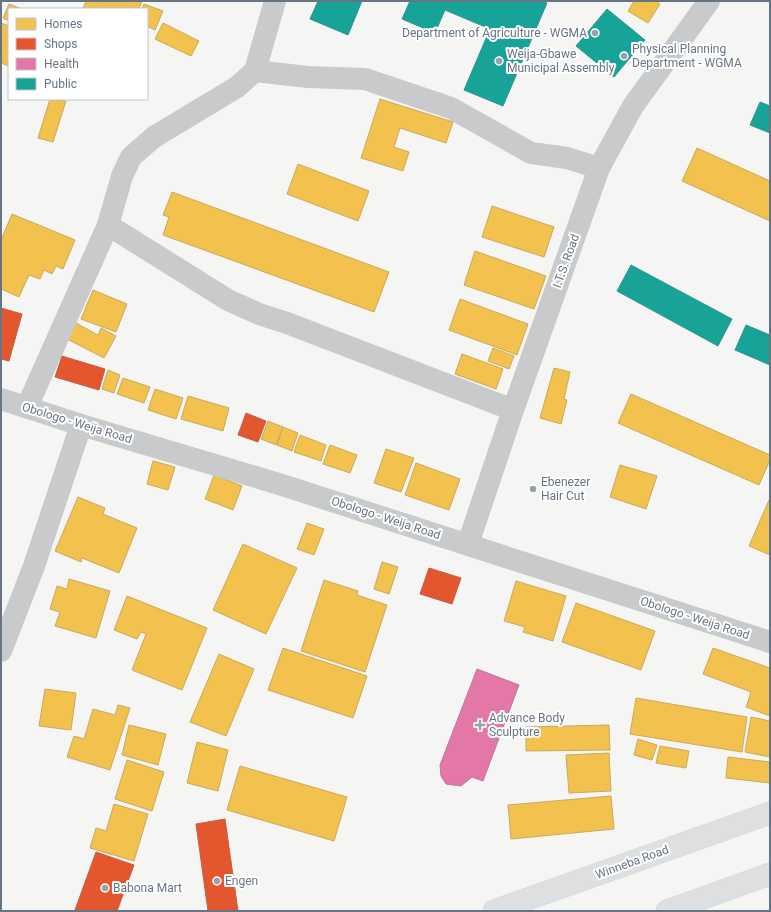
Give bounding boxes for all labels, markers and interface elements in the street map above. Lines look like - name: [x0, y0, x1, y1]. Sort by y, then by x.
- legend: [8, 8, 148, 100]
- text: Homes: [44, 17, 82, 31]
- place label: Department of Agriculture - WGMA: [402, 26, 587, 40]
- marker: Department of Agriculture - WGMA: [590, 28, 600, 38]
- text: Shops: [44, 37, 78, 51]
- place label: Physical Planning Department - WGMA: [632, 42, 742, 70]
- place label: Weija-Gbawe Municipal Assembly: [507, 47, 615, 75]
- marker: Physical Planning Department - WGMA: [619, 51, 629, 61]
- marker: Weija-Gbawe Municipal Assembly: [494, 56, 504, 66]
- text: Health: [44, 57, 79, 71]
- text: Public: [44, 77, 77, 91]
- street label: I.T.S. Road: [550, 232, 582, 290]
- street label: Obologo - Weija Road: [20, 400, 134, 446]
- place label: Ebenezer Hair Cut: [541, 475, 590, 503]
- marker: Ebenezer Hair Cut: [528, 484, 538, 494]
- street label: Obologo - Weija Road: [330, 494, 442, 542]
- street label: Obologo - Weija Road: [639, 594, 751, 642]
- place label: Advance Body Sculpture: [489, 711, 565, 739]
- marker: Advance Body Sculpture: [474, 719, 486, 731]
- street label: Winneba Road: [593, 842, 671, 882]
- place label: Engen: [225, 874, 258, 888]
- marker: Engen: [212, 876, 222, 886]
- place label: Babona Mart: [113, 881, 182, 895]
- marker: Babona Mart: [100, 883, 110, 893]

